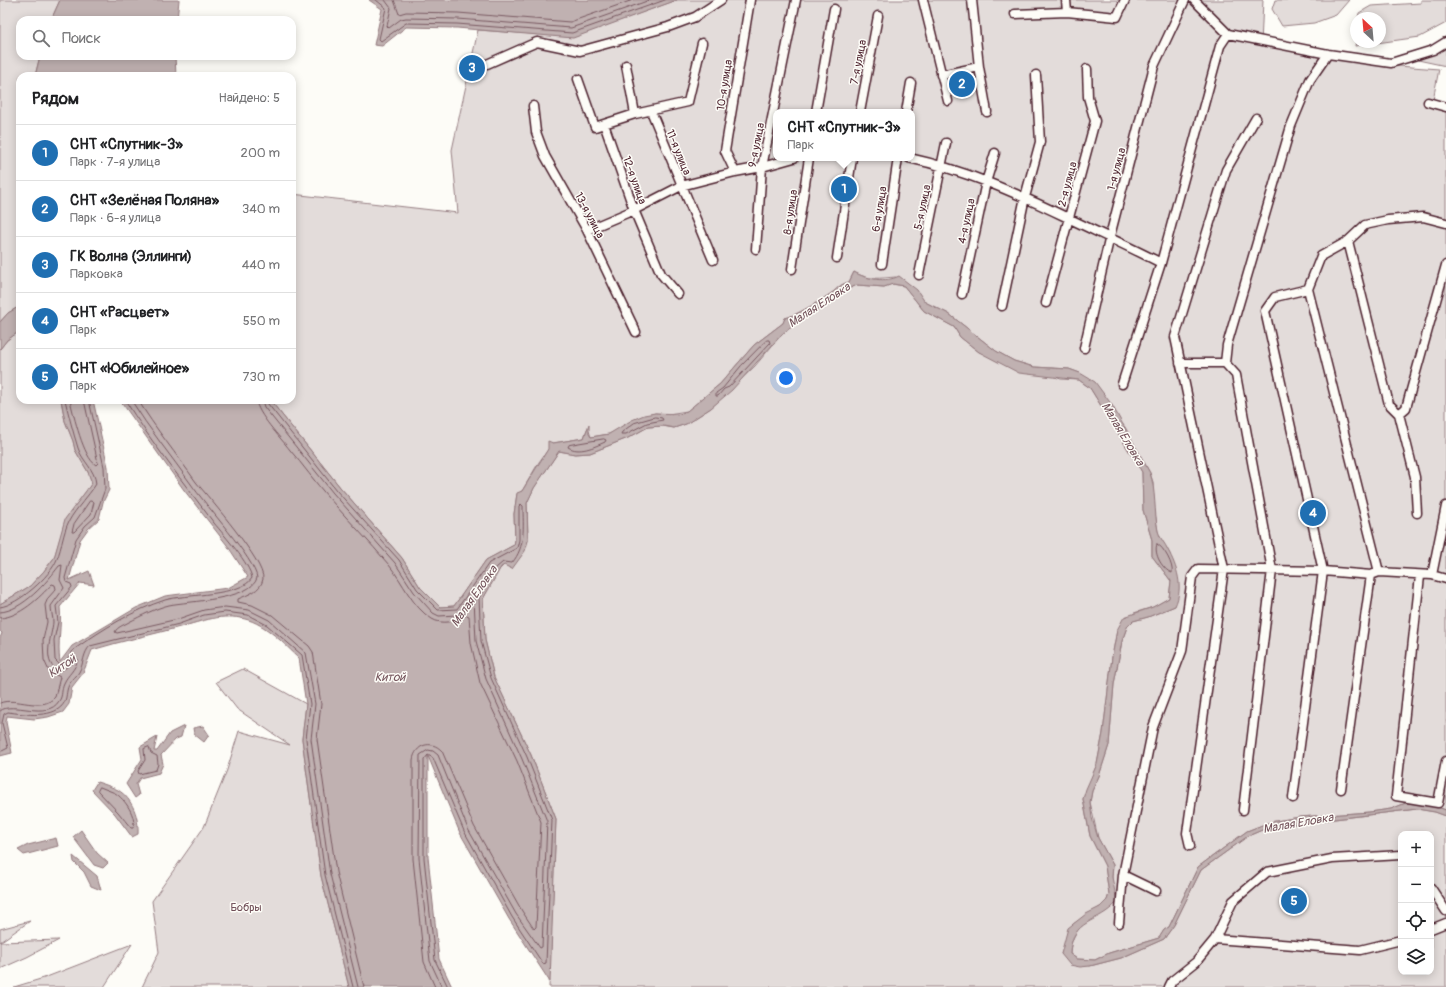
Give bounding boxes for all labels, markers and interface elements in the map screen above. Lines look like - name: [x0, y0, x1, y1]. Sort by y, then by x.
- north arrow: [1350, 12, 1386, 48]
- search box: [16, 16, 296, 60]
- icon: search: [30, 27, 52, 49]
- text: Поиск: [62, 29, 101, 48]
- street label: 7-я улица: [848, 39, 869, 86]
- pin: 3: [459, 53, 485, 83]
- street label: 10-я улица: [714, 59, 735, 112]
- pin: 2: [949, 69, 975, 99]
- text: Рядом: [32, 88, 79, 109]
- text: Найдено: 5: [218, 90, 280, 106]
- popup: [773, 109, 915, 161]
- text: СНТ «Спутник-3»: [788, 118, 900, 137]
- street label: 9-я улица: [746, 122, 767, 169]
- street label: 11-я улица: [663, 127, 694, 177]
- text: СНТ «Спутник-3»: [70, 135, 183, 154]
- text: Парк: [788, 137, 814, 153]
- text: 1: [42, 145, 48, 161]
- text: 200 m: [241, 145, 280, 161]
- street label: 1-я улица: [1105, 146, 1128, 192]
- text: Парк · 7-я улица: [70, 154, 160, 170]
- street label: 12-я улица: [620, 154, 649, 206]
- street label: 2-я улица: [1055, 160, 1080, 208]
- pin: 1: [831, 174, 857, 204]
- street label: 5-я улица: [911, 183, 934, 231]
- street label: 6-я улица: [869, 185, 890, 233]
- street label: 8-я улица: [781, 189, 800, 235]
- street label: 13-я улица: [572, 190, 607, 240]
- text: СНТ «Зелёная Поляна»: [70, 191, 219, 210]
- street label: 4-я улица: [955, 197, 978, 245]
- text: 2: [41, 201, 49, 217]
- text: 340 m: [242, 201, 280, 217]
- text: Парк · 6-я улица: [70, 210, 161, 226]
- text: ГК Волна (Эллинги): [70, 247, 192, 266]
- text: 3: [41, 257, 49, 273]
- text: 440 m: [242, 257, 280, 273]
- text: Парковка: [70, 266, 123, 282]
- water label: Малая Еловка: [785, 279, 854, 331]
- text: СНТ «Расцвет»: [70, 303, 169, 322]
- text: 4: [41, 313, 49, 329]
- text: 550 m: [243, 313, 280, 329]
- text: Парк: [70, 322, 97, 338]
- text: СНТ «Юбилейное»: [70, 359, 189, 378]
- your location: [776, 368, 796, 388]
- text: 5: [41, 369, 49, 385]
- text: 730 m: [243, 369, 280, 385]
- text: Парк: [70, 378, 97, 394]
- water label: Малая Еловка: [1098, 400, 1148, 470]
- pin: 4: [1300, 498, 1326, 528]
- water label: Малая Еловка: [448, 562, 502, 630]
- water label: Китой: [45, 651, 80, 681]
- water label: Китой: [375, 670, 406, 685]
- water label: Малая Еловка: [1262, 810, 1336, 837]
- map controls: [1398, 831, 1434, 975]
- button: +: [1398, 831, 1434, 867]
- button: −: [1398, 867, 1434, 903]
- pin: 5: [1281, 886, 1307, 916]
- park label: Бобры: [230, 901, 262, 914]
- button: locate: [1398, 903, 1434, 939]
- button: layers: [1398, 939, 1434, 975]

